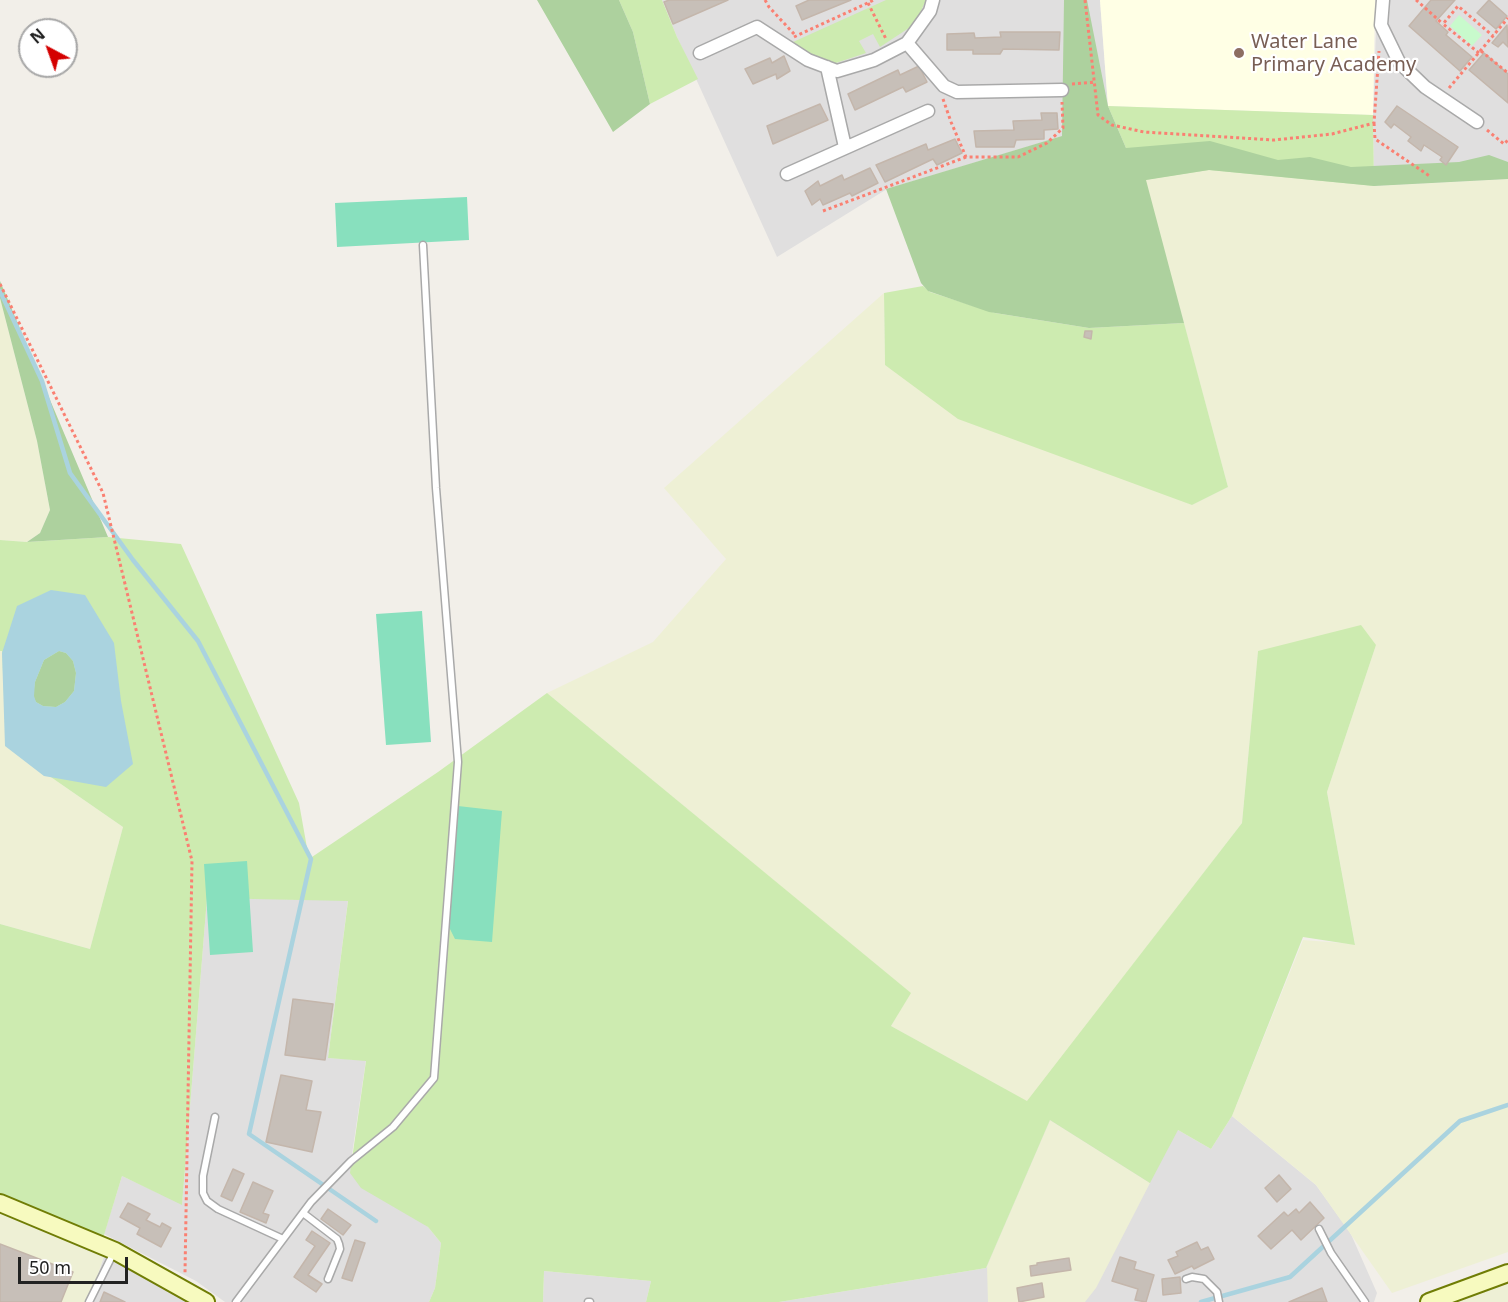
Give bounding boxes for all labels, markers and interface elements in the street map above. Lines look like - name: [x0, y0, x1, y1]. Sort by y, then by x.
- north arrow: [18, 18, 78, 78]
- text: N: [25, 23, 50, 49]
- place label: Water Lane Primary Academy: [1251, 30, 1416, 77]
- marker: Water Lane Primary Academy: [1232, 46, 1246, 60]
- scale bar: [21, 1245, 130, 1283]
- text: 50 m: [29, 1255, 71, 1279]

